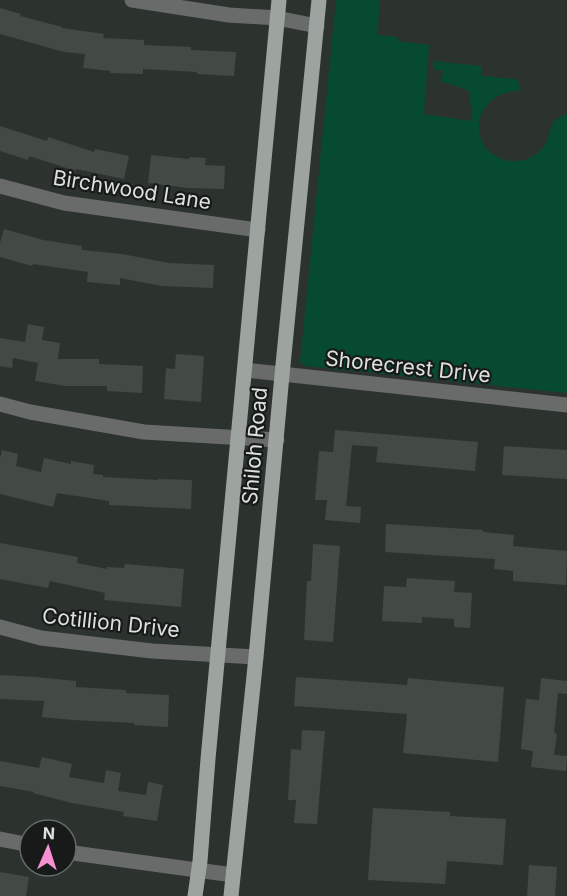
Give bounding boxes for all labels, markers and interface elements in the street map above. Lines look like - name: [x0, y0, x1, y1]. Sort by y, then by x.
- street label: Birchwood Lane: [51, 165, 213, 214]
- street label: Shorecrest Drive: [324, 345, 492, 388]
- street label: Shiloh Road: [237, 386, 272, 506]
- street label: Cotillion Drive: [41, 603, 181, 642]
- north arrow: [18, 818, 78, 878]
- text: N: [42, 823, 55, 843]

